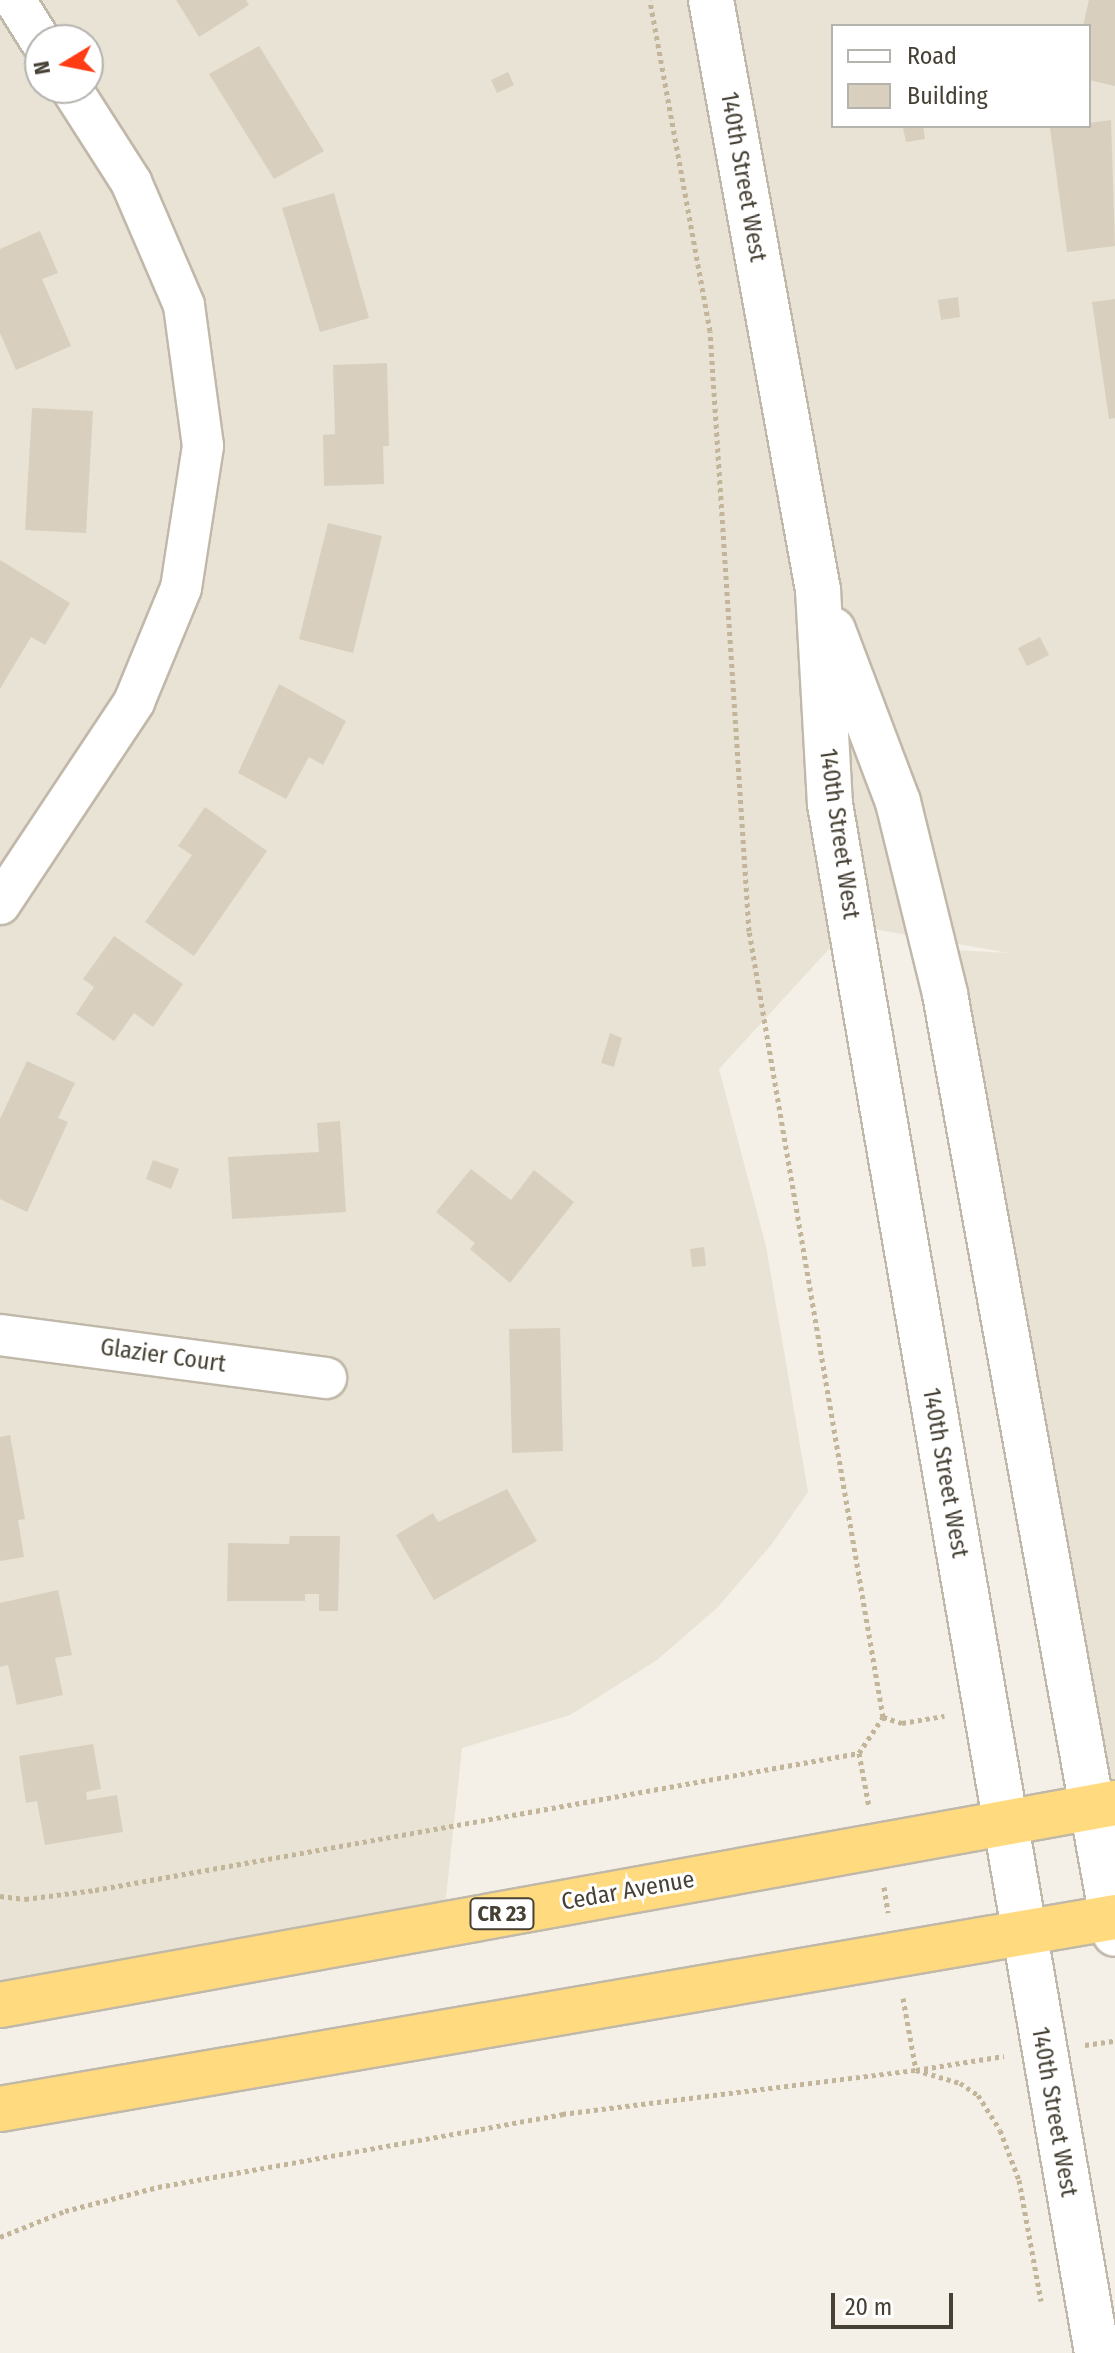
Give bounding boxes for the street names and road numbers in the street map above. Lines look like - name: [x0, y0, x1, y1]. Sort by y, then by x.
- street label: 140th Street West: [714, 90, 772, 264]
- street label: 140th Street West: [813, 747, 865, 921]
- street label: Glazier Court: [98, 1333, 228, 1379]
- street label: 140th Street West: [916, 1386, 974, 1560]
- street label: Cedar Avenue: [559, 1865, 697, 1917]
- road number: CR 23: [468, 1896, 536, 1932]
- street label: 140th Street West: [1025, 2025, 1083, 2199]

